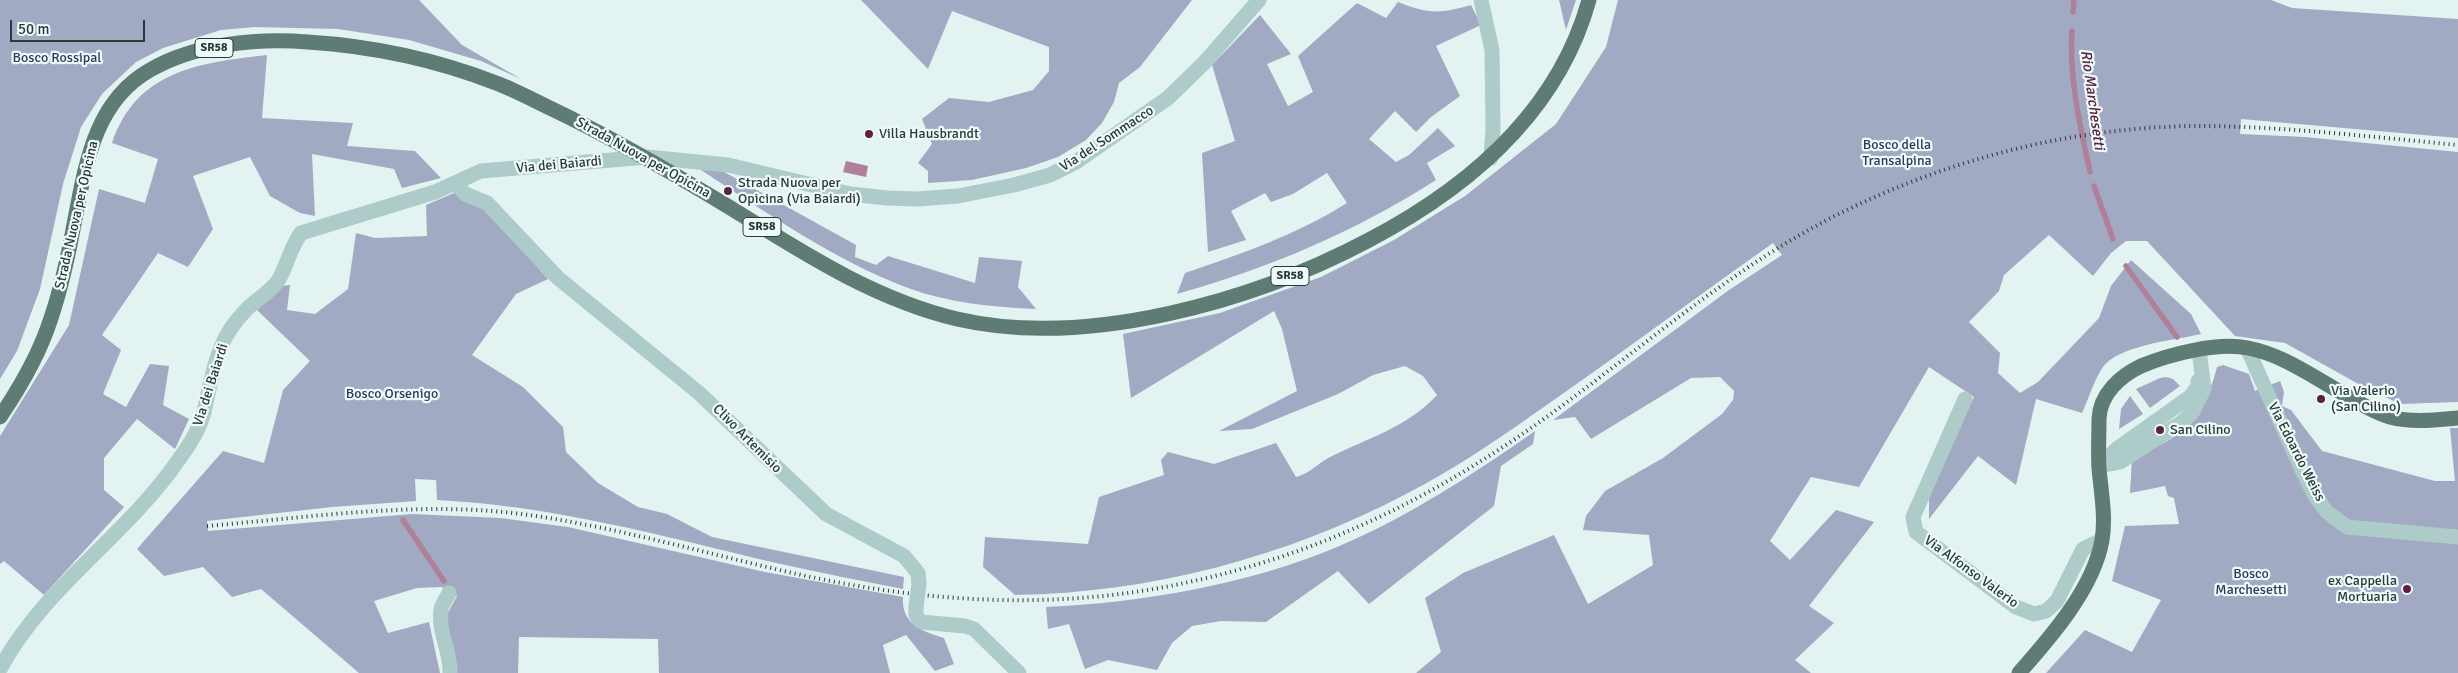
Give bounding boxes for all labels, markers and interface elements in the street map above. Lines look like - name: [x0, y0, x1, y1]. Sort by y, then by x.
- scale bar: [12, 10, 148, 42]
- text: 50 m: [18, 20, 49, 38]
- road number: SR58: [195, 38, 233, 58]
- water label: Rio Marchesetti: [2076, 49, 2108, 151]
- park label: Bosco Rossipal: [13, 50, 101, 66]
- street label: Via del Sommacco: [1057, 102, 1157, 176]
- street label: Strada Nuova per Opicina: [573, 114, 713, 202]
- place label: Villa Hausbrandt: [879, 126, 979, 142]
- marker: Villa Hausbrandt: [863, 128, 875, 140]
- park label: Bosco della Transalpina: [1862, 137, 1932, 170]
- street label: Strada Nuova per Opicina: [52, 139, 102, 291]
- street label: Via dei Baiardi: [515, 153, 603, 177]
- place label: Strada Nuova per Opicina (Via Baiardi): [738, 175, 861, 208]
- marker: Strada Nuova per Opicina (Via Baiardi): [722, 185, 734, 197]
- road number: SR58: [743, 218, 781, 236]
- road number: SR58: [1271, 266, 1309, 286]
- street label: Via dei Baiardi: [190, 342, 232, 428]
- place label: Via Valerio (San Cilino): [2331, 383, 2401, 416]
- park label: Bosco Orsenigo: [346, 386, 438, 402]
- marker: Via Valerio (San Cilino): [2315, 393, 2327, 405]
- street label: Via Edoardo Weiss: [2264, 400, 2328, 504]
- street label: Clivo Artemisio: [709, 401, 785, 477]
- place label: San Cilino: [2170, 422, 2231, 438]
- marker: San Cilino: [2154, 424, 2166, 436]
- street label: Via Alfonso Valerio: [1921, 532, 2021, 612]
- park label: Bosco Marchesetti: [2215, 566, 2287, 598]
- place label: ex Cappella Mortuaria: [2328, 573, 2397, 606]
- marker: ex Cappella Mortuaria: [2401, 583, 2413, 595]

